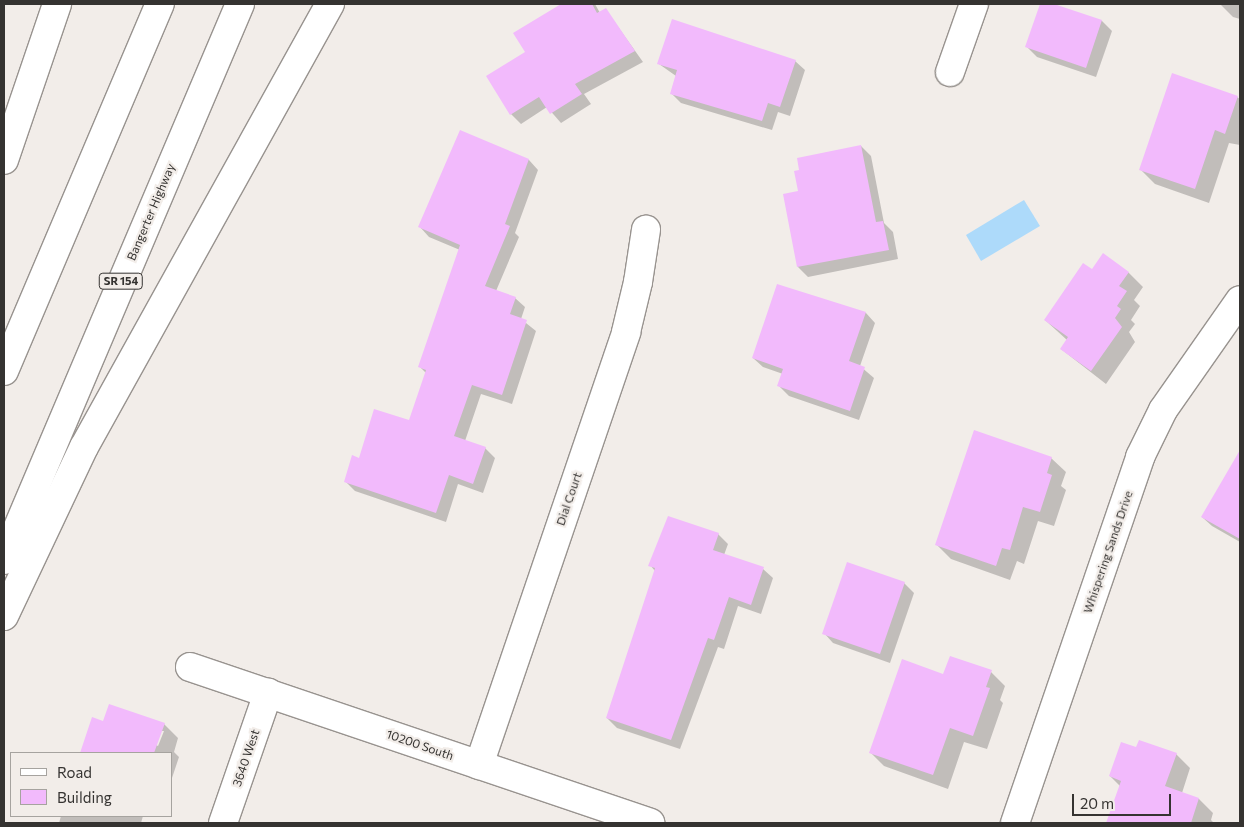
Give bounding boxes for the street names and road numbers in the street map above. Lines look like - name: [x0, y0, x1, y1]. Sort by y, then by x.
- street label: Bangerter Highway: [124, 161, 178, 263]
- road number: SR 154: [98, 272, 144, 290]
- street label: Dial Court: [553, 470, 585, 528]
- street label: Whispering Sands Drive: [1080, 489, 1136, 615]
- street label: 10200 South: [384, 727, 456, 763]
- street label: 3640 West: [230, 728, 262, 788]

